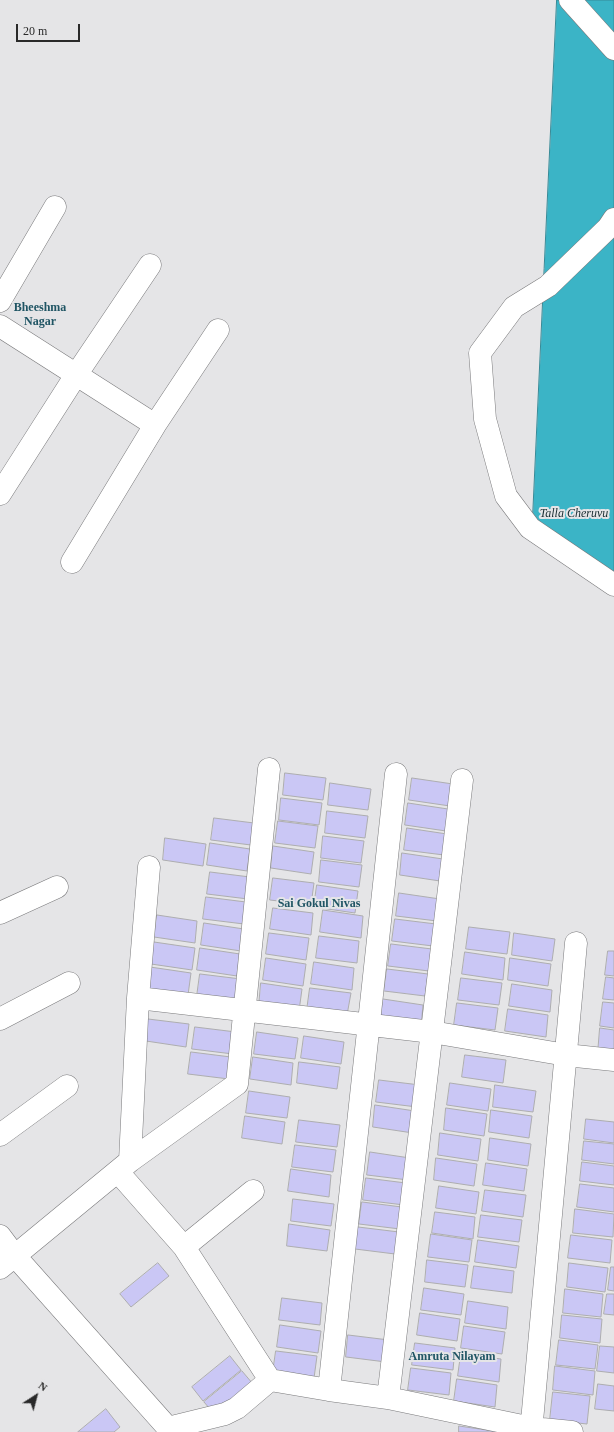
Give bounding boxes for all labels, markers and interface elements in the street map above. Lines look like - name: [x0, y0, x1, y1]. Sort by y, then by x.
- scale bar: [18, 16, 82, 42]
- text: 20 m: [23, 24, 47, 38]
- district label: Bheeshma Nagar: [14, 301, 66, 329]
- water label: Talla Cheruvu: [540, 507, 608, 521]
- district label: Sai Gokul Nivas: [278, 897, 360, 911]
- district label: Amruta Nilayam: [409, 1350, 495, 1364]
- north arrow: [16, 1376, 56, 1416]
- text: N: [36, 1379, 50, 1393]

